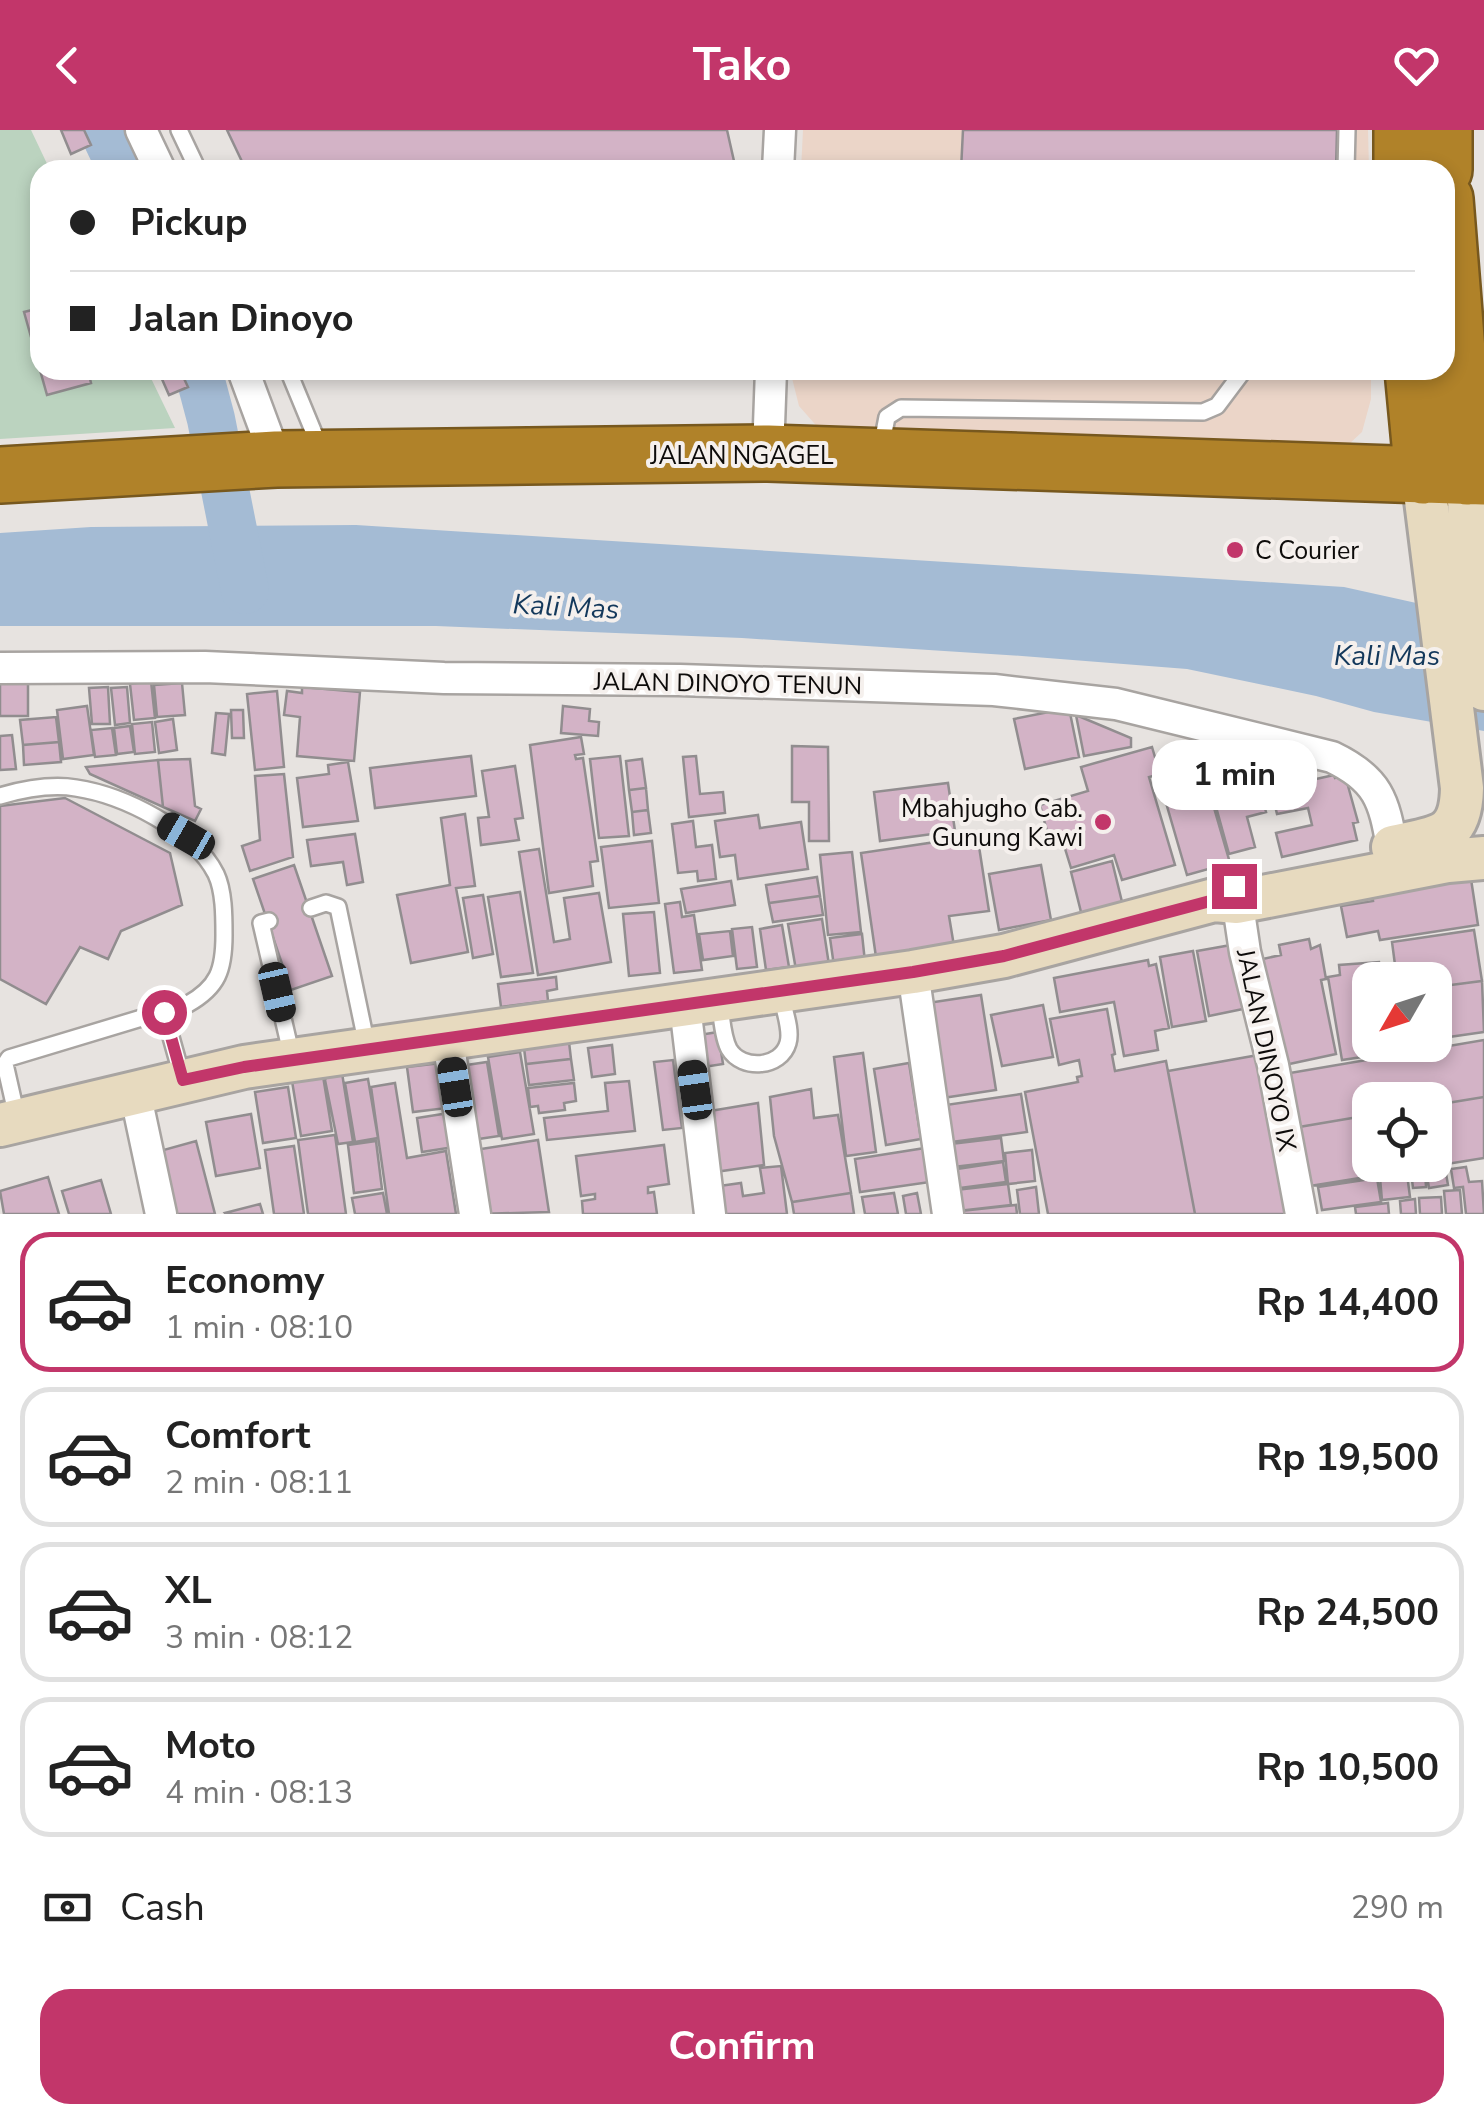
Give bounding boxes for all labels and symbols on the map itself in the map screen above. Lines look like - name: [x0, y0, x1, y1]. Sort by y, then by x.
- street label: JALAN NGAGEL: [649, 439, 834, 473]
- place label: C Courier: [1255, 534, 1359, 568]
- marker: C Courier: [1224, 539, 1246, 561]
- water label: Kali Mas: [512, 585, 620, 629]
- water label: Kali Mas: [1334, 637, 1440, 675]
- street label: JALAN DINOYO TENUN: [593, 665, 862, 703]
- callout: 1 min: [1152, 741, 1316, 811]
- place label: Mbahjugho Cab. Gunung Kawi: [901, 792, 1083, 855]
- car: [153, 808, 219, 864]
- marker: Mbahjugho Cab. Gunung Kawi: [1092, 811, 1114, 833]
- route end: [1212, 864, 1257, 909]
- street label: JALAN DINOYO IX: [1228, 945, 1304, 1155]
- car: [256, 959, 298, 1025]
- north arrow: [1352, 962, 1452, 1062]
- route start: [142, 990, 187, 1035]
- car: [435, 1055, 475, 1119]
- car: [676, 1058, 714, 1122]

